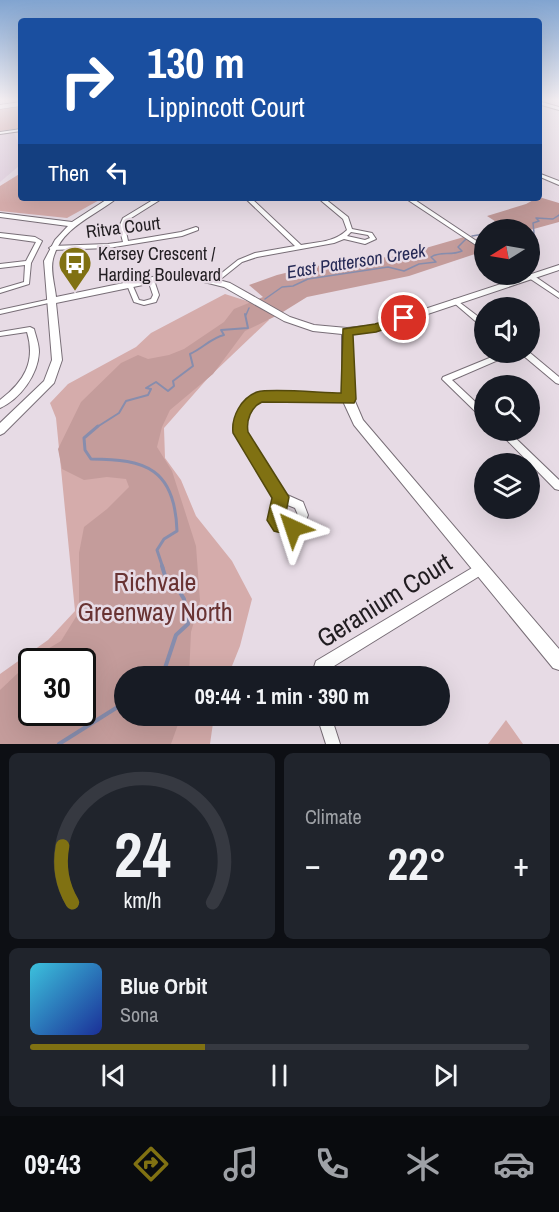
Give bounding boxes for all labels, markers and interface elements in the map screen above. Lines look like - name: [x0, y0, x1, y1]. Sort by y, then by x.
- text: 130 m: [147, 35, 245, 91]
- icon: right: [48, 42, 126, 120]
- text: Lippincott Court: [147, 89, 305, 125]
- icon: left: [101, 156, 134, 189]
- text: Then: [48, 158, 89, 188]
- street label: Ritva Court: [84, 210, 162, 244]
- north arrow: [474, 219, 540, 285]
- map controls: [474, 219, 540, 519]
- water label: East Patterson Creek: [285, 238, 428, 284]
- place label: Kersey Crescent / Harding Boulevard: [98, 241, 221, 287]
- bus stop icon: Kersey Crescent / Harding Boulevard: [57, 245, 93, 292]
- pin: [378, 292, 429, 343]
- button: sound: [474, 297, 540, 363]
- icon: arrive: [387, 301, 420, 334]
- button: search: [474, 375, 540, 441]
- button: layers: [474, 453, 540, 519]
- position arrow: [261, 496, 325, 560]
- street label: Geranium Court: [310, 545, 458, 655]
- park label: Richvale Greenway North: [77, 564, 233, 629]
- speed limit sign: 30: [18, 648, 96, 726]
- text: 09:44 · 1 min · 390 m: [195, 681, 369, 711]
- text: Climate: [305, 803, 362, 830]
- text: 24: [114, 812, 170, 896]
- text: 22°: [387, 833, 447, 894]
- text: −: [305, 842, 321, 886]
- text: +: [513, 842, 529, 886]
- text: km/h: [123, 886, 161, 915]
- text: Blue Orbit: [120, 971, 207, 1001]
- text: Sona: [120, 1001, 158, 1028]
- icon: previous: [97, 1059, 130, 1092]
- icon: pause: [263, 1059, 296, 1092]
- icon: next: [429, 1059, 462, 1092]
- icon: directions: [130, 1143, 172, 1185]
- icon: music: [220, 1143, 262, 1185]
- icon: phone: [311, 1143, 353, 1185]
- icon: climate: [402, 1143, 444, 1185]
- icon: car: [493, 1143, 535, 1185]
- text: 09:43: [24, 1146, 81, 1182]

